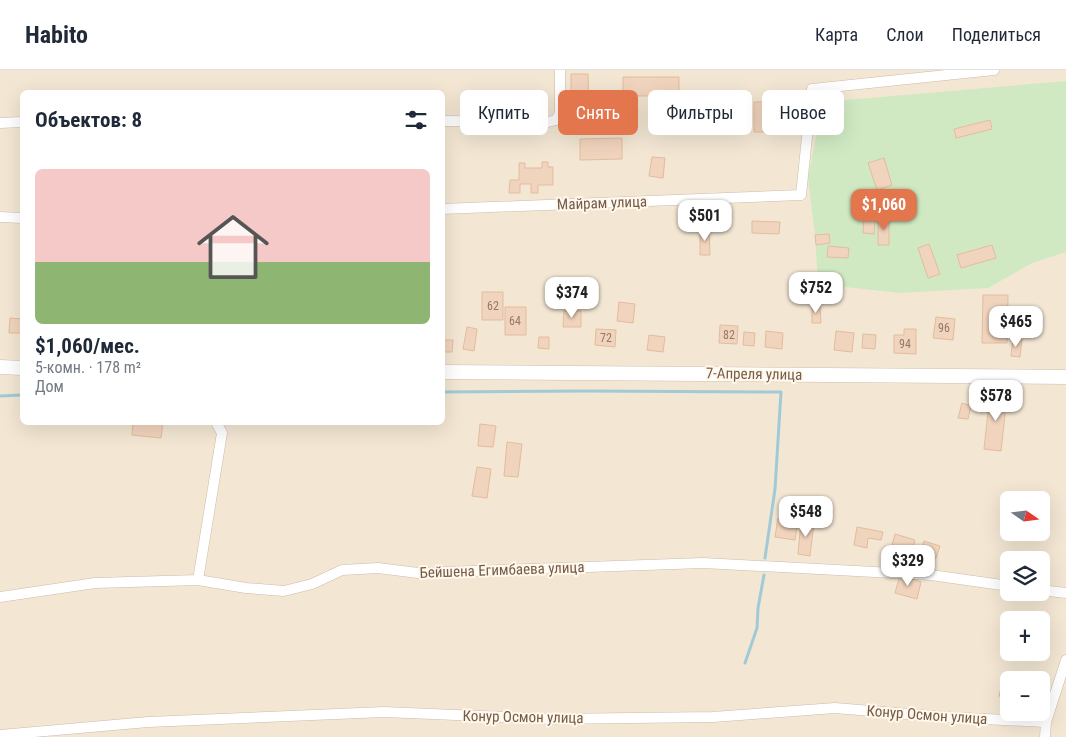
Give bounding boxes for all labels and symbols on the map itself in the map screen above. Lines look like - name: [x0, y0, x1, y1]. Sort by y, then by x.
- pin: $1,060: [843, 189, 925, 231]
- street label: Майрам улица: [557, 192, 647, 214]
- pin: $501: [675, 200, 735, 242]
- pin: $752: [786, 272, 846, 314]
- pin: $374: [542, 276, 602, 319]
- house number: 62: [487, 299, 499, 313]
- pin: $465: [986, 306, 1046, 348]
- house number: 64: [509, 314, 521, 328]
- house number: 96: [938, 321, 950, 335]
- house number: 82: [723, 328, 735, 342]
- house number: 72: [600, 331, 612, 345]
- house number: 94: [899, 337, 911, 351]
- street label: 7-Апреля улица: [706, 364, 802, 384]
- pin: $578: [966, 380, 1026, 422]
- north arrow: [1000, 491, 1050, 541]
- pin: $548: [776, 496, 836, 538]
- pin: $329: [878, 544, 938, 587]
- street label: Бейшена Егимбаева улица: [419, 558, 585, 582]
- street label: Конур Осмон улица: [866, 702, 988, 728]
- street label: Конур Осмон улица: [462, 707, 584, 727]

